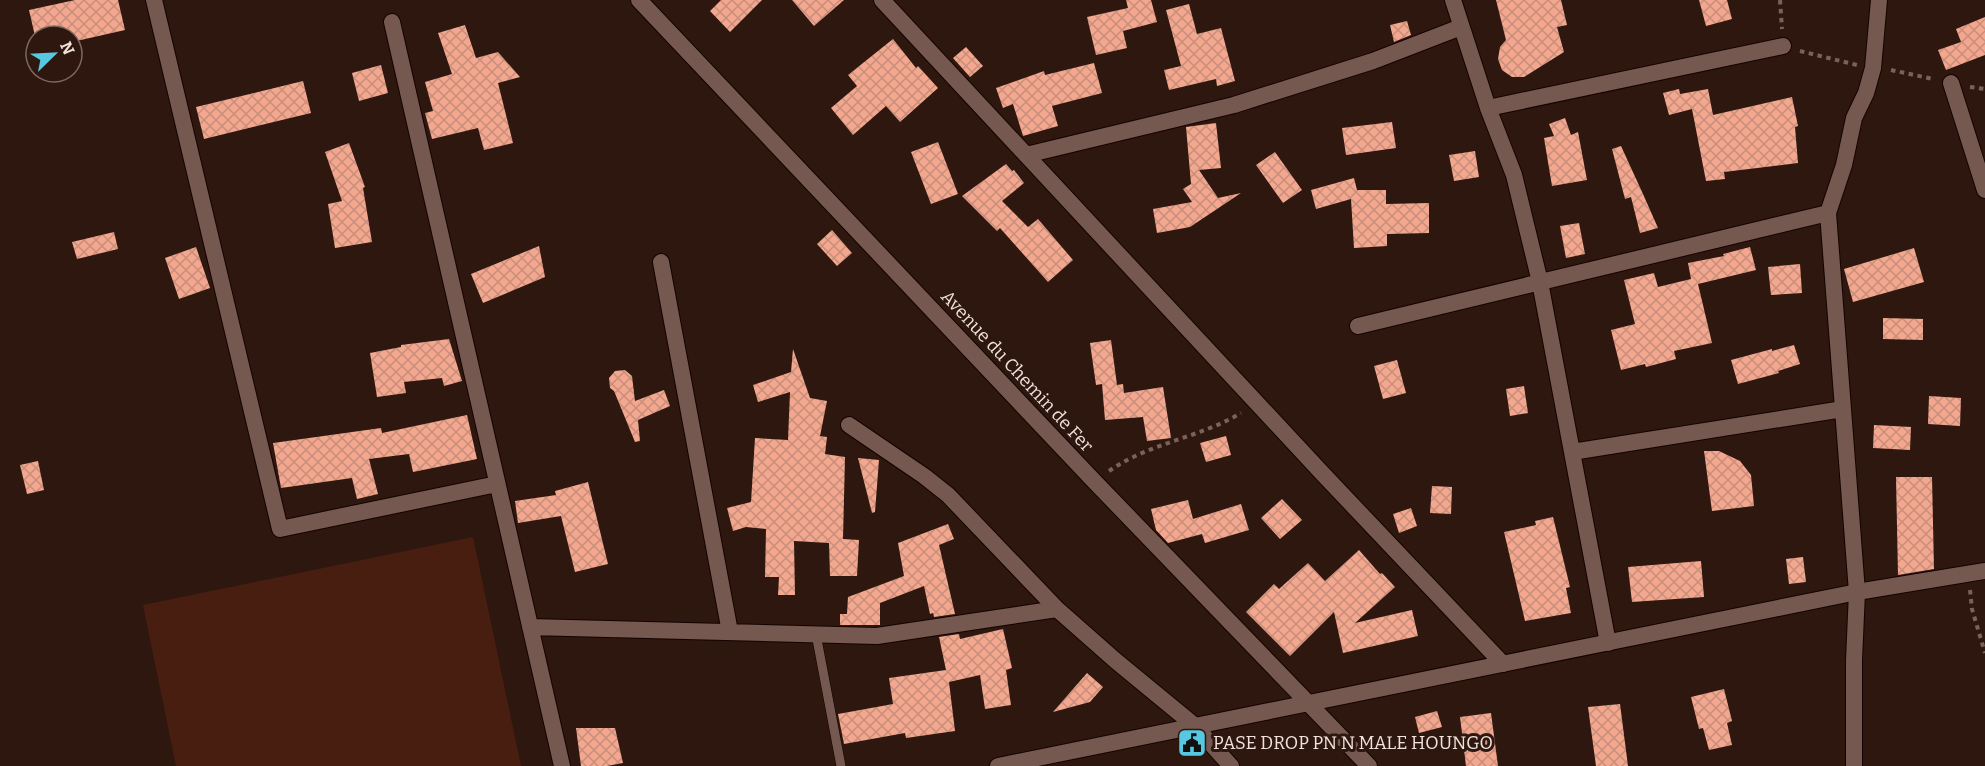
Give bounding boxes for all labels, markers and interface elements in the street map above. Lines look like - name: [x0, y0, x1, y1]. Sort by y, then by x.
- north arrow: [24, 24, 84, 84]
- text: N: [56, 39, 78, 58]
- street label: Avenue du Chemin de Fer: [936, 286, 1098, 456]
- public building icon: PASE DROP PN N MALE HOUNGO: [1176, 727, 1208, 759]
- place label: PASE DROP PN N MALE HOUNGO: [1213, 732, 1493, 754]

